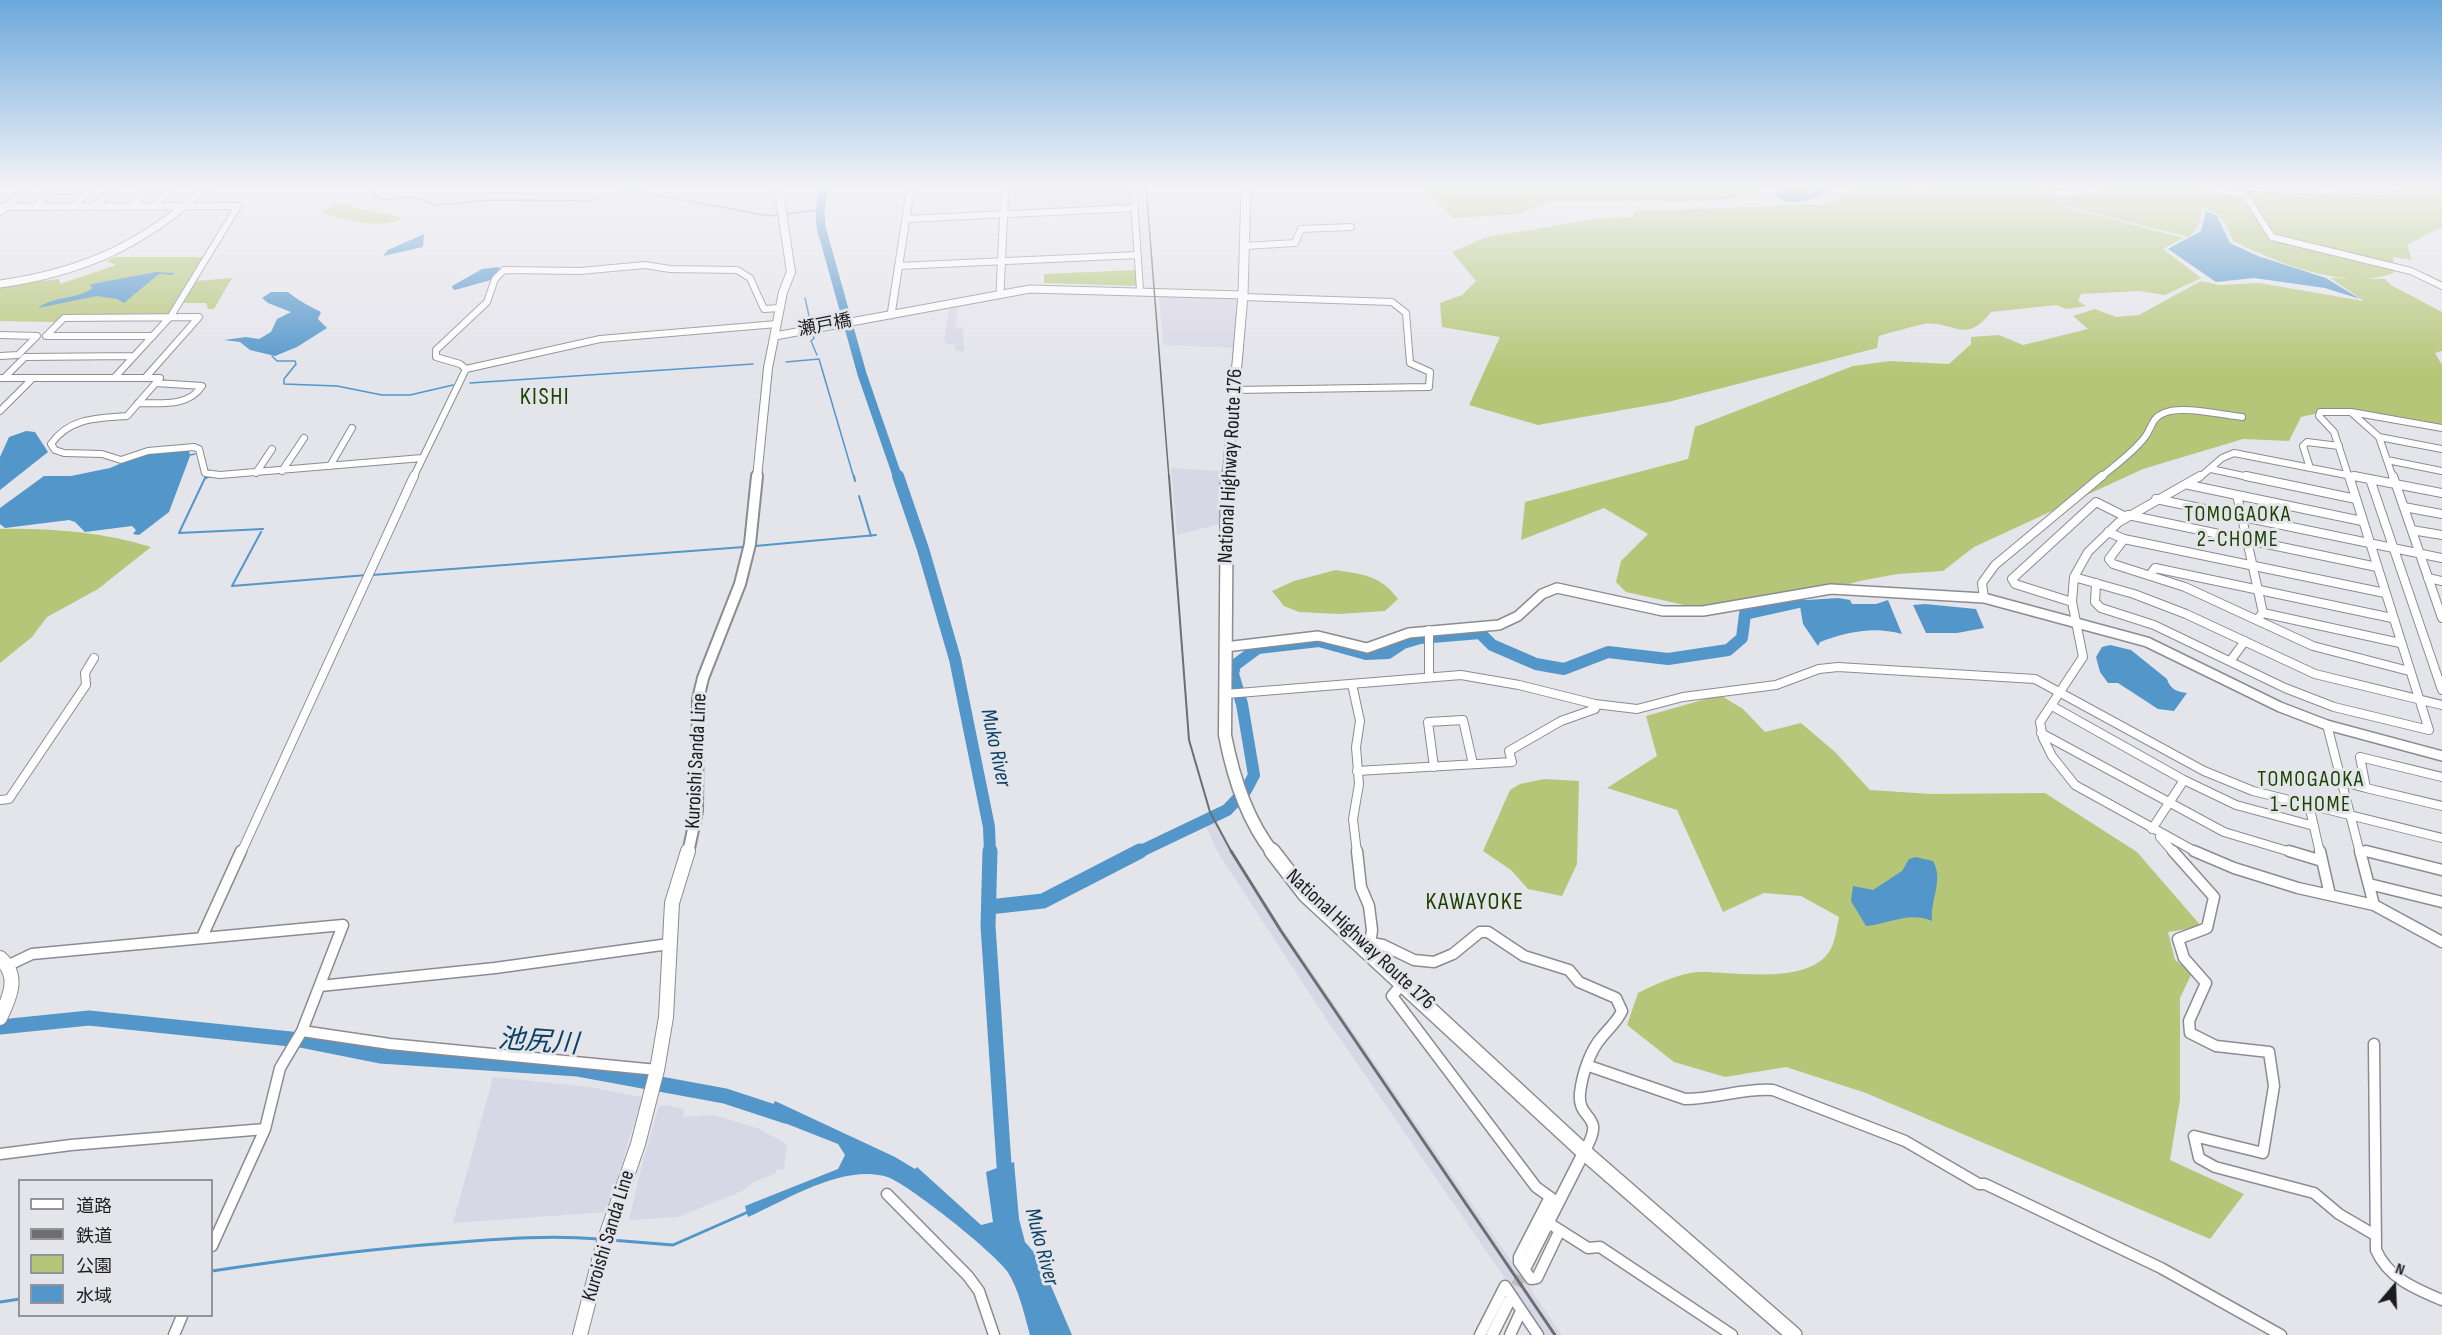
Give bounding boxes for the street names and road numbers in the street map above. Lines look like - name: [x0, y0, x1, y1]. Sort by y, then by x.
- street label: 瀬戸橋: [796, 310, 854, 342]
- street label: National Highway Route 176: [1213, 368, 1249, 564]
- street label: Kuroishi Sanda Line: [681, 693, 713, 829]
- street label: National Highway Route 176: [1280, 864, 1440, 1016]
- street label: Kuroishi Sanda Line: [577, 1168, 641, 1304]

